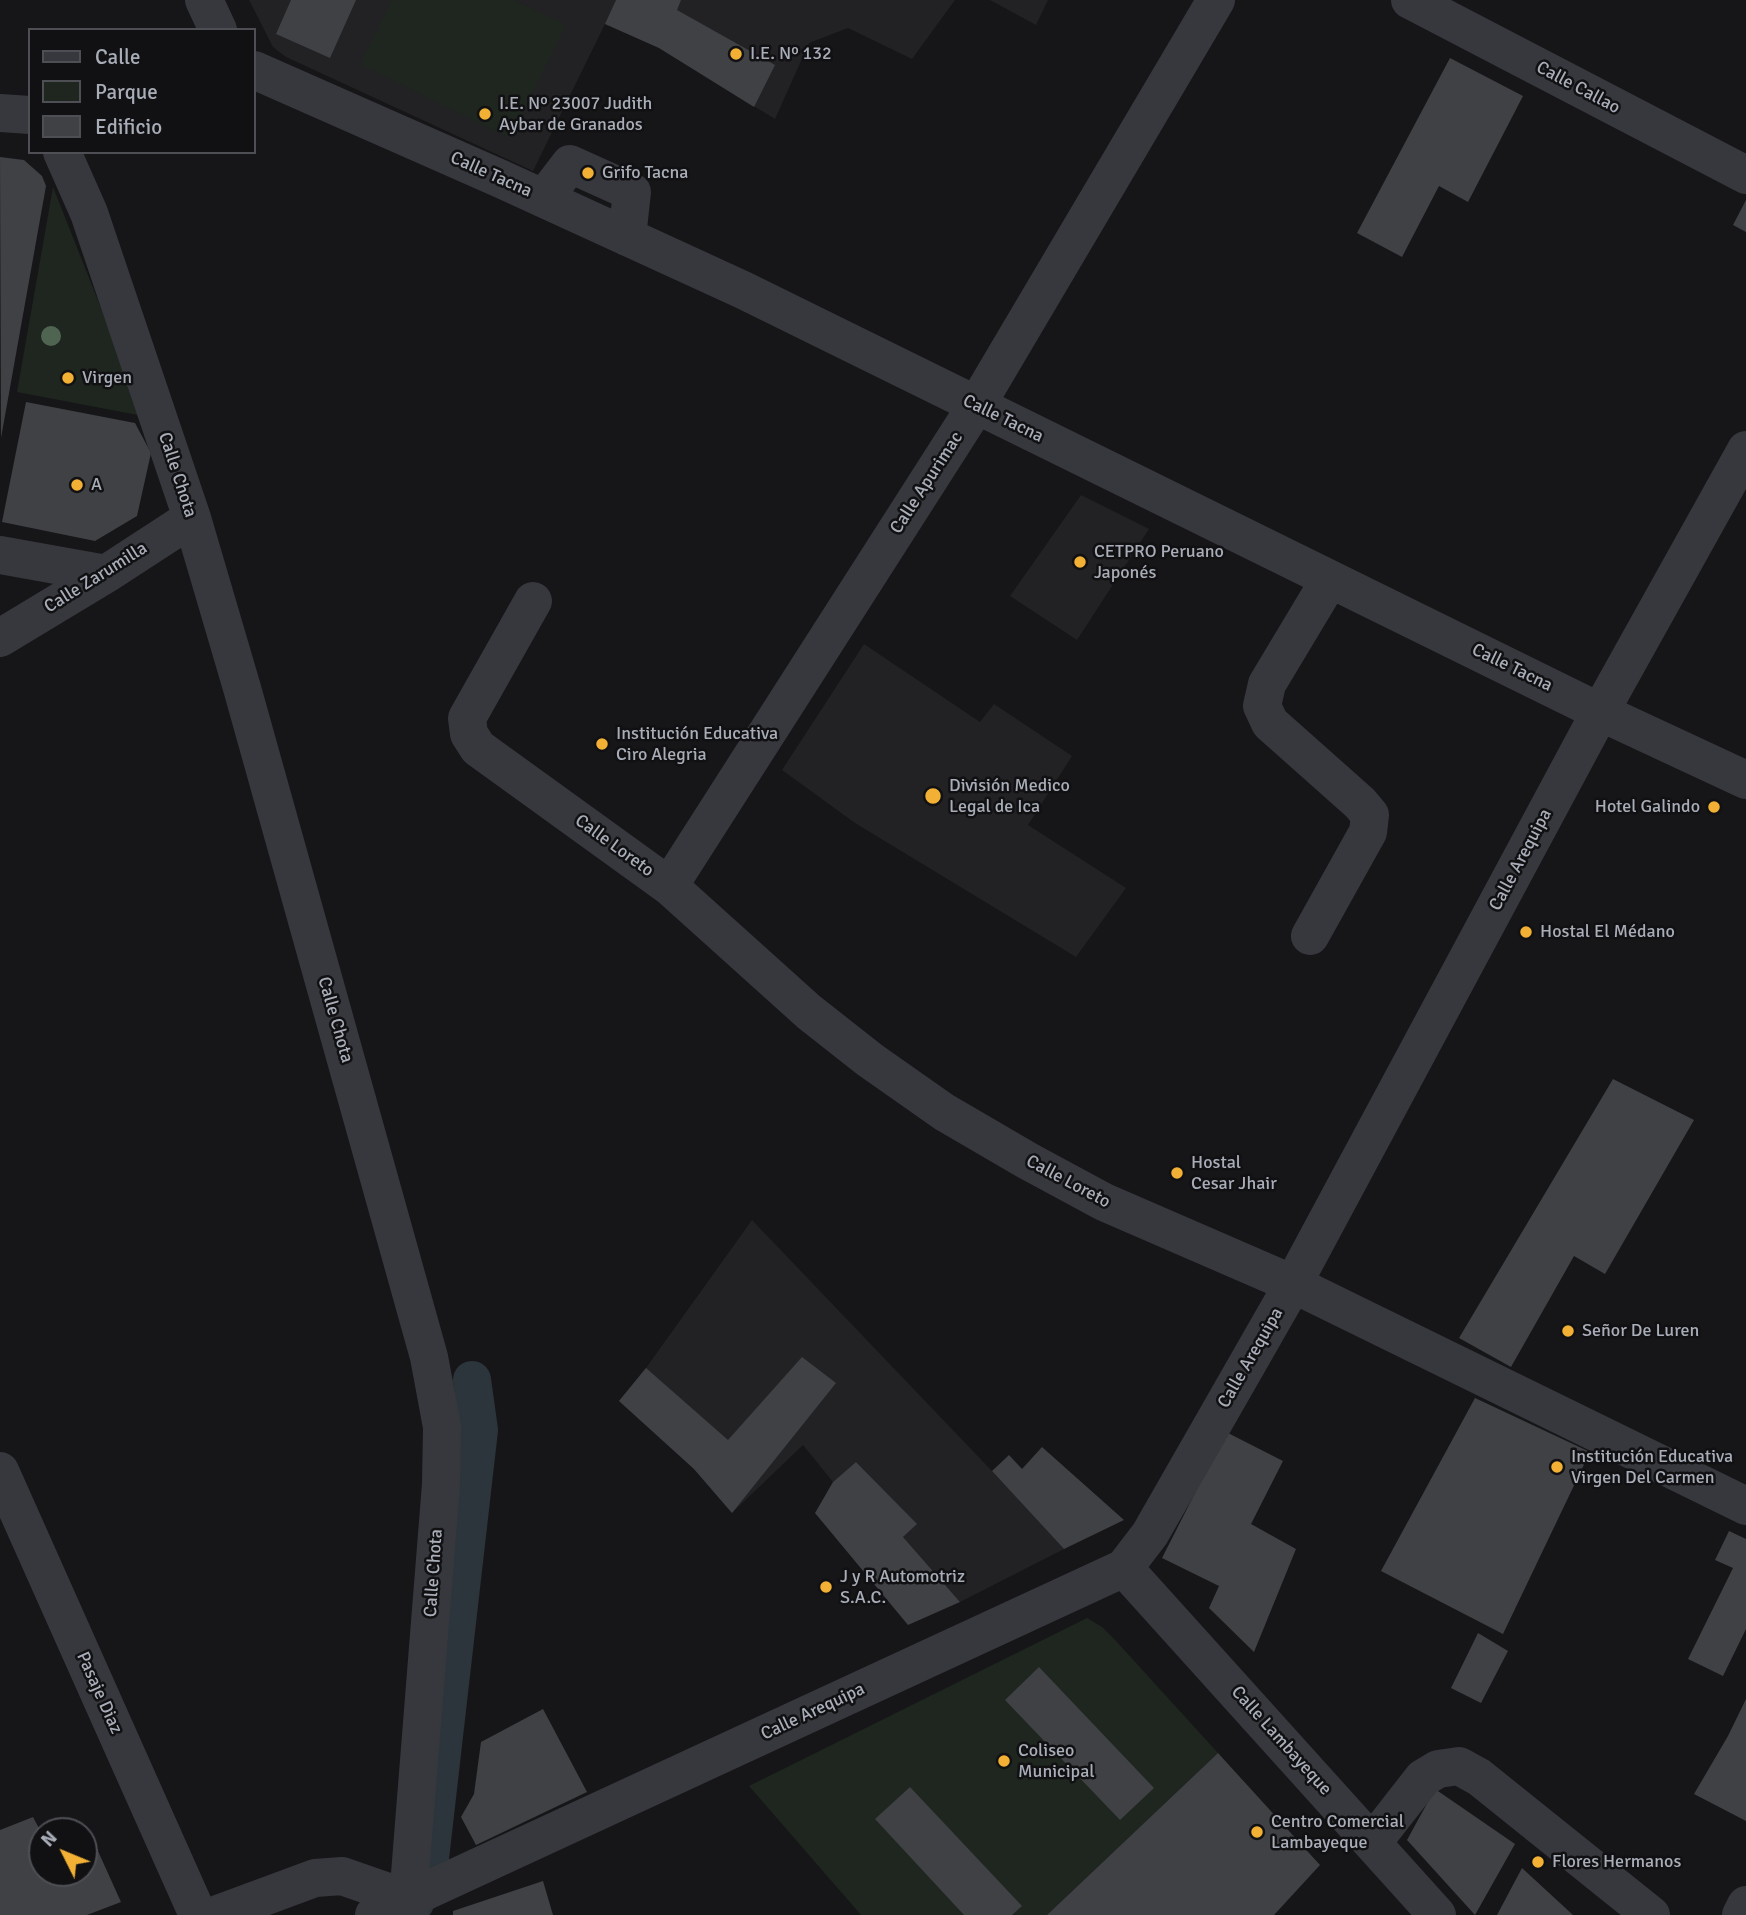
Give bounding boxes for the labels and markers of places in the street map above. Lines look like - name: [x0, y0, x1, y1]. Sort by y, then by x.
- place label: I.E. Nº 132: [750, 43, 832, 65]
- marker: I.E. Nº 132: [728, 46, 744, 62]
- place label: I.E. Nº 23007 Judith Aybar de Granados: [499, 93, 652, 136]
- marker: I.E. Nº 23007 Judith Aybar de Granados: [477, 106, 493, 122]
- place label: Grifo Tacna: [602, 162, 688, 184]
- marker: Grifo Tacna: [580, 165, 596, 181]
- place label: Virgen: [82, 367, 132, 389]
- marker: Virgen: [60, 370, 76, 386]
- place label: A: [91, 474, 102, 496]
- marker: A: [69, 477, 85, 493]
- place label: CETPRO Peruano Japonés: [1094, 541, 1224, 584]
- marker: CETPRO Peruano Japonés: [1072, 554, 1088, 570]
- place label: Institución Educativa Ciro Alegria: [616, 723, 778, 766]
- marker: Institución Educativa Ciro Alegria: [594, 736, 610, 752]
- place label: División Medico Legal de Ica: [949, 775, 1070, 818]
- marker: División Medico Legal de Ica: [923, 786, 943, 806]
- place label: Hotel Galindo: [1595, 796, 1700, 818]
- marker: Hotel Galindo: [1706, 799, 1722, 815]
- place label: Hostal El Médano: [1540, 921, 1675, 943]
- marker: Hostal El Médano: [1518, 924, 1534, 940]
- place label: Hostal Cesar Jhair: [1191, 1152, 1277, 1194]
- marker: Hostal Cesar Jhair: [1169, 1165, 1185, 1181]
- place label: Señor De Luren: [1582, 1320, 1699, 1342]
- marker: Señor De Luren: [1560, 1323, 1576, 1339]
- place label: Institución Educativa Virgen Del Carmen: [1571, 1446, 1733, 1488]
- marker: Institución Educativa Virgen Del Carmen: [1549, 1459, 1565, 1475]
- place label: J y R Automotriz S.A.C.: [840, 1566, 965, 1608]
- marker: J y R Automotriz S.A.C.: [818, 1579, 834, 1595]
- place label: Coliseo Municipal: [1018, 1740, 1095, 1782]
- marker: Coliseo Municipal: [996, 1753, 1012, 1769]
- place label: Centro Comercial Lambayeque: [1271, 1811, 1404, 1854]
- marker: Centro Comercial Lambayeque: [1249, 1824, 1265, 1840]
- place label: Flores Hermanos: [1552, 1851, 1681, 1873]
- marker: Flores Hermanos: [1530, 1854, 1546, 1870]

